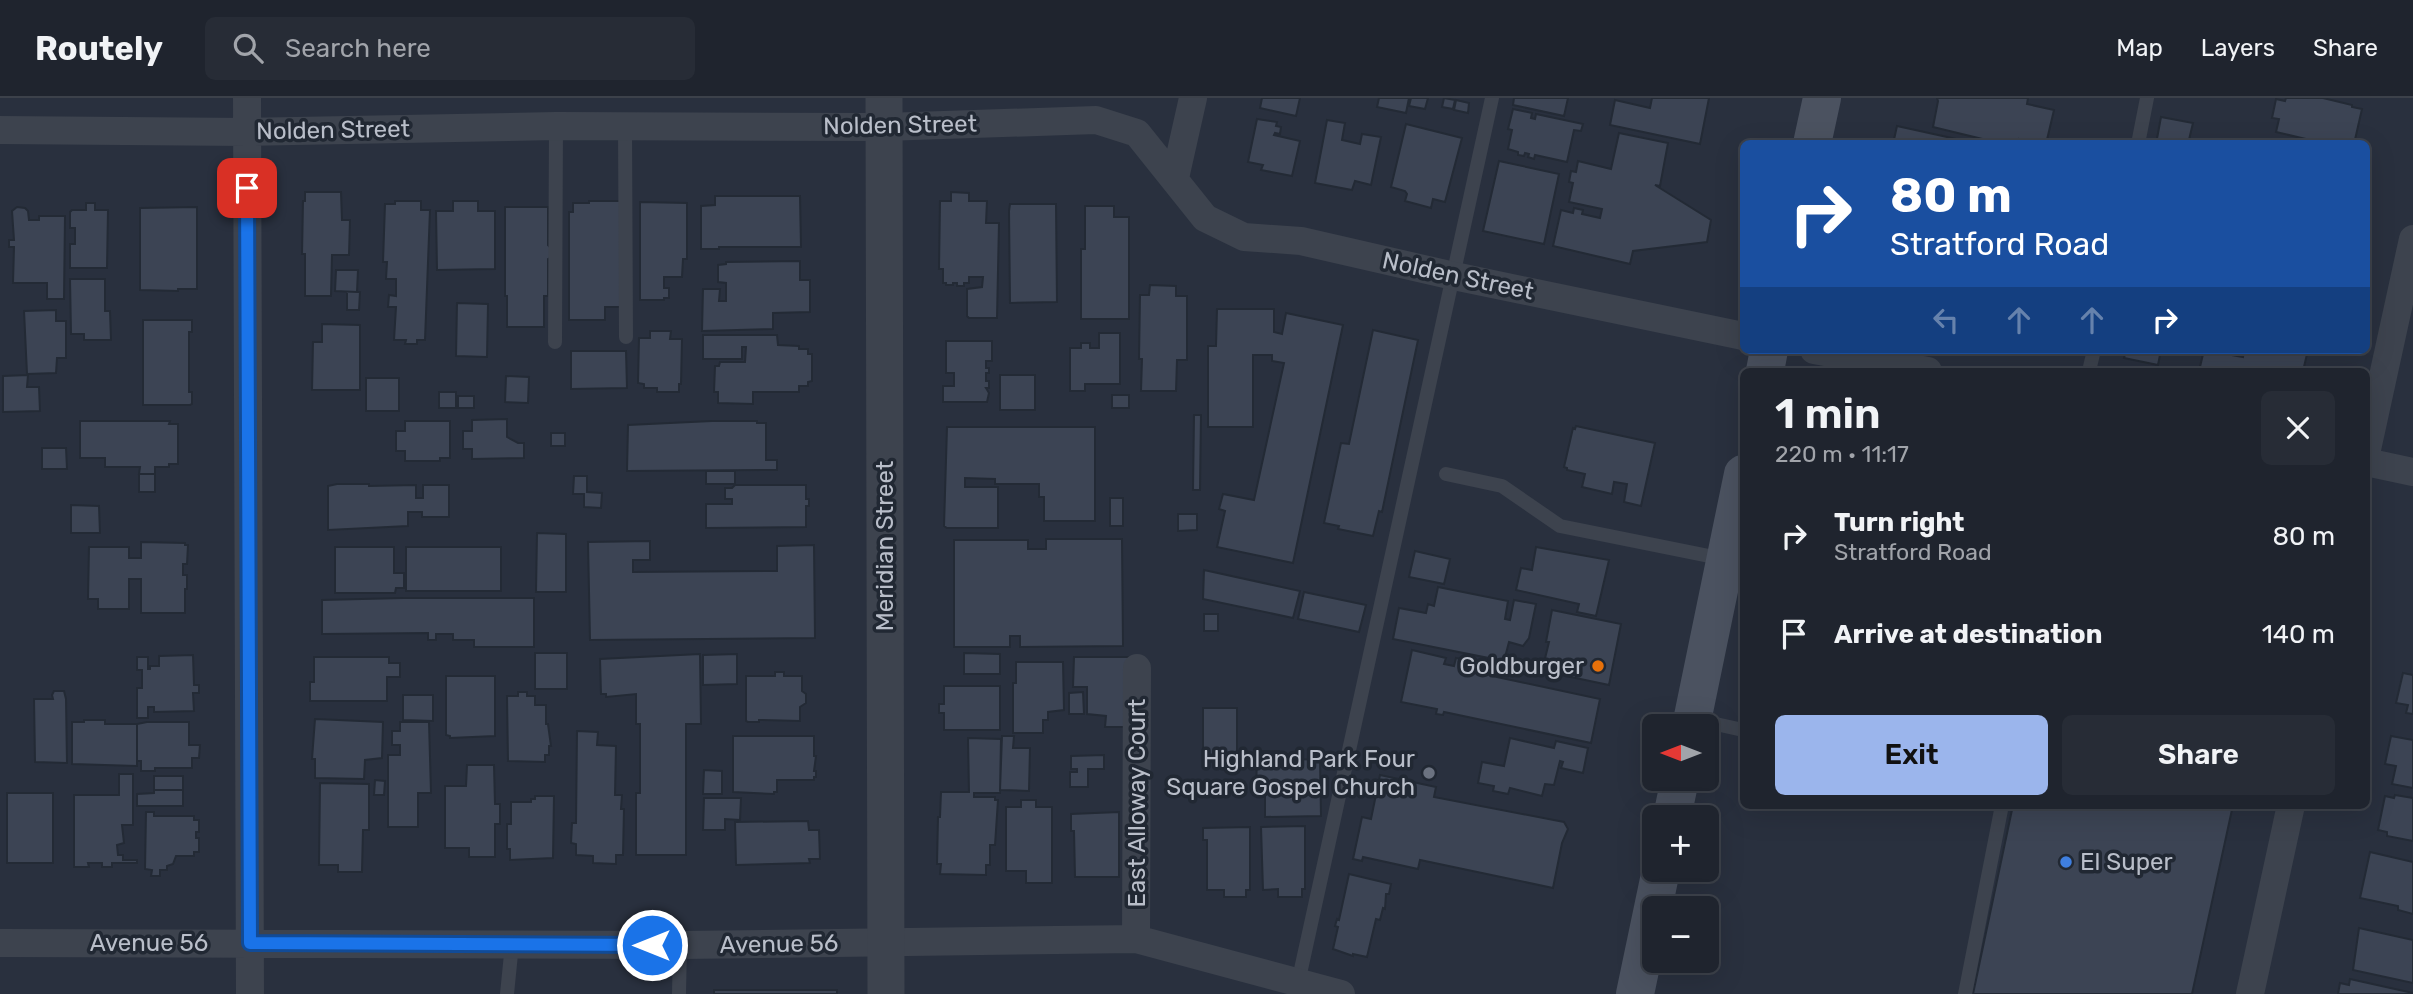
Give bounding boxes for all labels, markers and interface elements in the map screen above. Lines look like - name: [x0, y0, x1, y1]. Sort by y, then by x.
- search box: [205, 17, 695, 80]
- text: Routely: [35, 29, 163, 68]
- icon: search: [229, 29, 267, 67]
- text: Search here: [285, 33, 431, 64]
- text: Map: [2116, 34, 2163, 62]
- text: Layers: [2201, 34, 2275, 62]
- text: Share: [2313, 34, 2378, 62]
- street label: Nolden Street: [823, 110, 977, 140]
- street label: Nolden Street: [256, 115, 410, 145]
- pin: [217, 158, 277, 218]
- text: 80 m: [1890, 166, 2012, 224]
- icon: right: [1775, 168, 1866, 259]
- icon: arrive: [228, 169, 266, 207]
- text: Stratford Road: [1890, 225, 2109, 263]
- street label: Nolden Street: [1380, 246, 1536, 306]
- icon: left: [1927, 301, 1965, 339]
- icon: ahead: [2000, 301, 2038, 339]
- icon: ahead: [2073, 301, 2111, 339]
- icon: right: [2146, 301, 2184, 339]
- text: 1 min: [1775, 389, 1881, 439]
- button: close: [2261, 391, 2335, 465]
- text: 220 m · 11:17: [1775, 440, 1909, 468]
- street label: Meridian Street: [871, 461, 899, 631]
- text: Turn right: [1834, 507, 1964, 538]
- icon: right: [1775, 517, 1813, 555]
- text: 80 m: [2272, 521, 2335, 552]
- text: Stratford Road: [1834, 538, 1992, 566]
- icon: arrive: [1775, 615, 1813, 653]
- text: Arrive at destination: [1834, 619, 2102, 650]
- text: 140 m: [2262, 619, 2335, 650]
- place label: Goldburger: [1459, 652, 1584, 680]
- marker: Goldburger: [1590, 658, 1606, 674]
- street label: East Alloway Court: [1123, 699, 1151, 907]
- north arrow: [1642, 714, 1718, 791]
- map controls: [1642, 714, 1719, 973]
- button: Exit: [1775, 715, 2048, 795]
- button: Share: [2062, 715, 2335, 795]
- place label: Highland Park Four Square Gospel Church: [1166, 745, 1415, 801]
- marker: Highland Park Four Square Gospel Church: [1421, 765, 1437, 781]
- button: +: [1642, 805, 1719, 882]
- place label: El Super: [2080, 848, 2173, 876]
- marker: El Super: [2058, 854, 2074, 870]
- button: −: [1642, 896, 1719, 973]
- position arrow: [615, 908, 689, 982]
- street label: Avenue 56: [90, 929, 208, 957]
- street label: Avenue 56: [719, 929, 839, 959]

